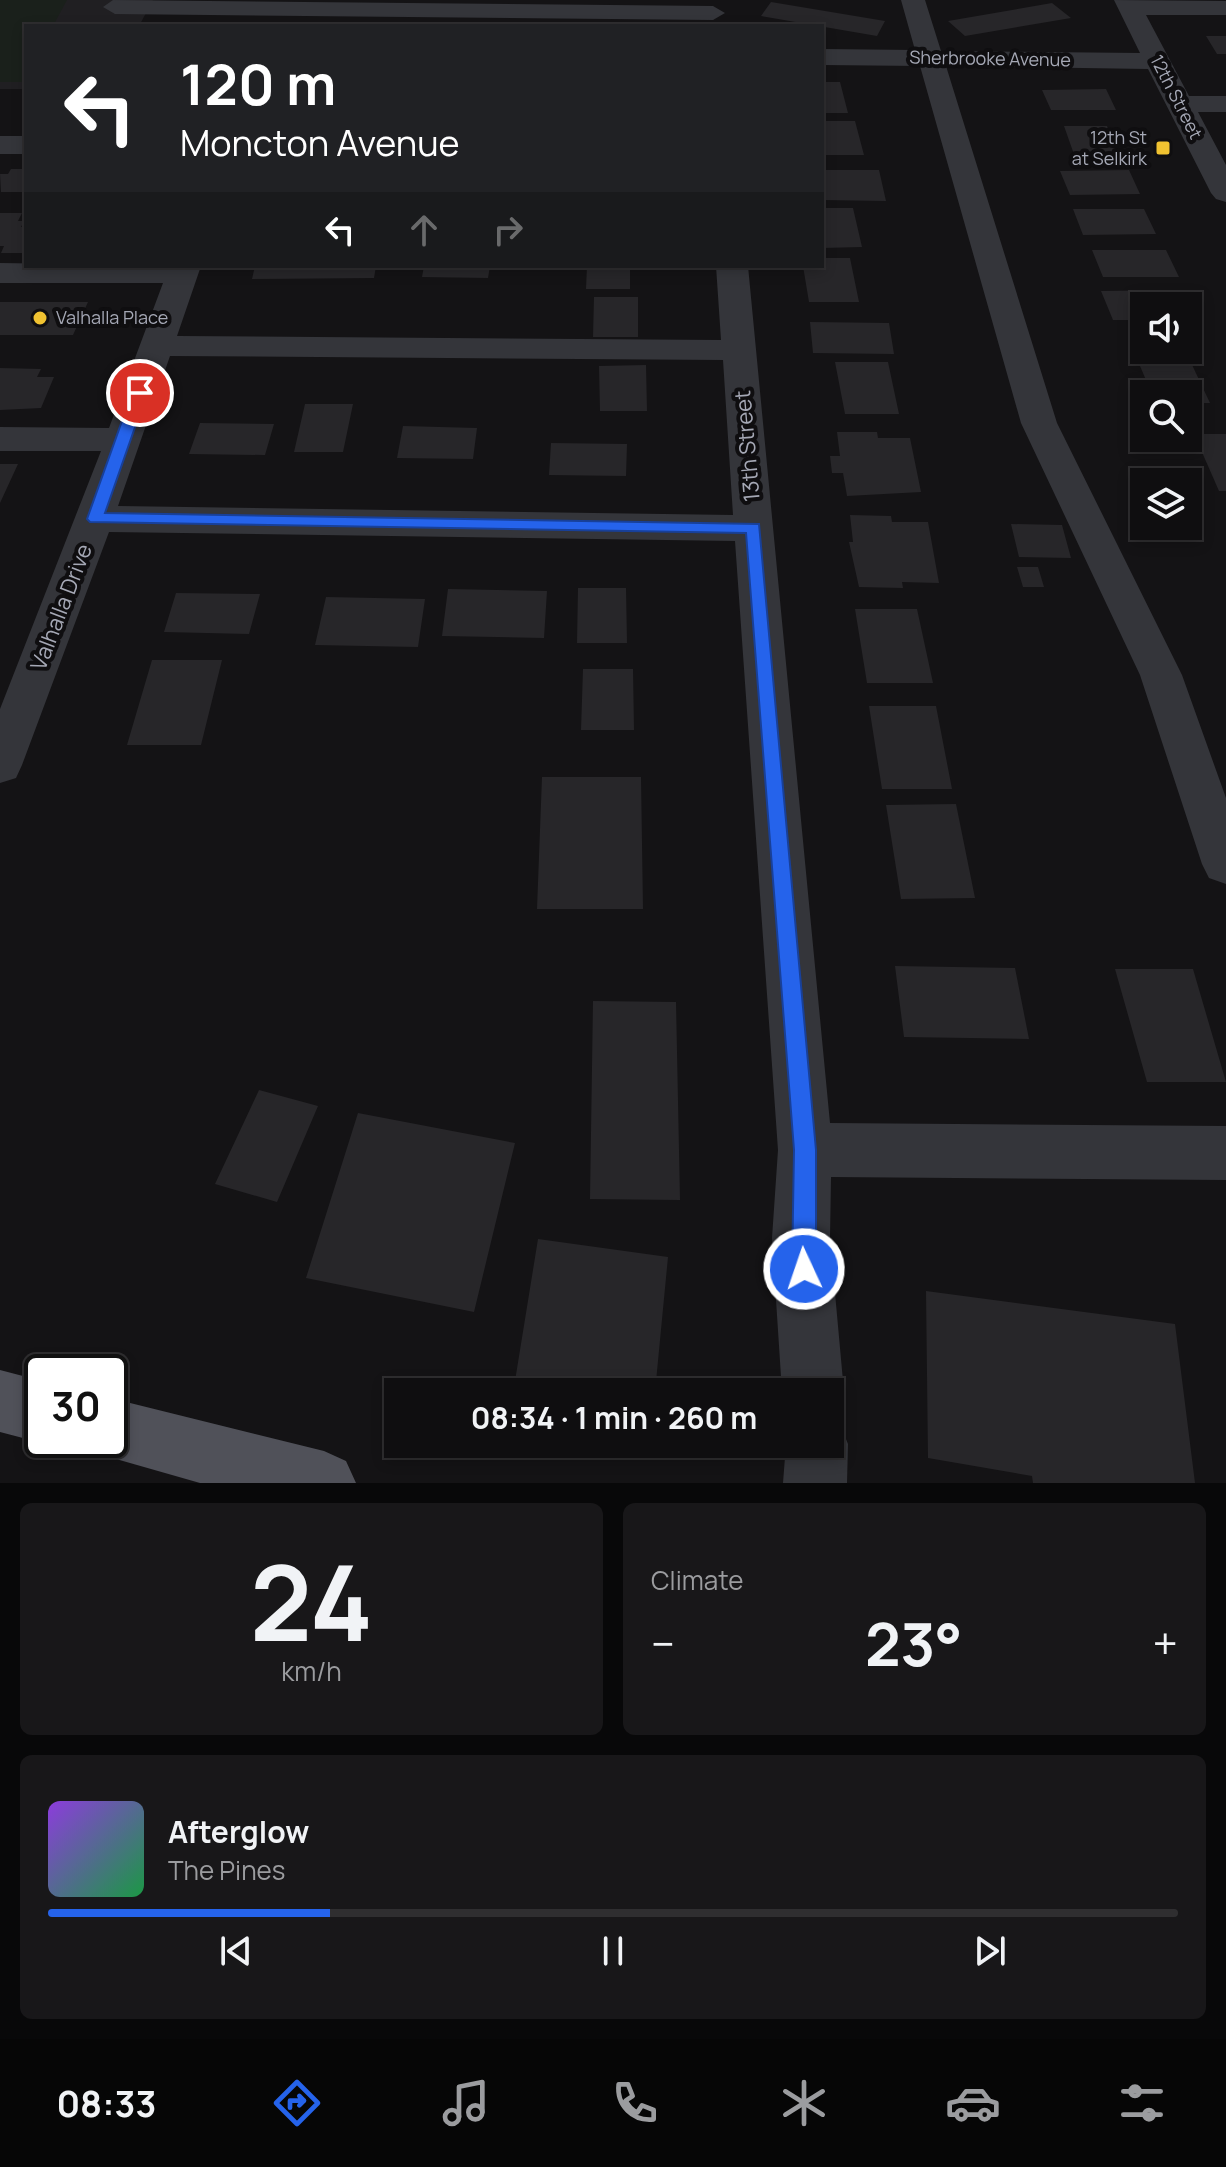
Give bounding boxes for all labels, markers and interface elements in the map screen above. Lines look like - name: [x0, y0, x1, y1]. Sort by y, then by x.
- text: 120 m: [180, 45, 336, 122]
- street label: Sherbrooke Avenue: [909, 45, 1071, 71]
- street label: 12th Street: [1145, 50, 1208, 143]
- icon: left: [48, 56, 152, 160]
- text: Moncton Avenue: [180, 118, 460, 167]
- place label: 12th St at Selkirk: [1072, 125, 1148, 170]
- marker: 12th St at Selkirk: [1154, 139, 1172, 157]
- icon: left: [318, 208, 362, 252]
- icon: ahead: [402, 208, 446, 252]
- icon: right: [486, 208, 530, 252]
- map controls: [1130, 292, 1202, 540]
- button: sound: [1130, 292, 1202, 364]
- place label: Valhalla Place: [56, 305, 168, 329]
- marker: Valhalla Place: [31, 309, 49, 327]
- pin: [106, 359, 174, 427]
- icon: arrive: [118, 371, 162, 415]
- button: search: [1130, 380, 1202, 452]
- street label: 13th Street: [727, 389, 767, 503]
- button: layers: [1130, 468, 1202, 540]
- street label: Valhalla Drive: [23, 539, 99, 675]
- position arrow: [762, 1227, 846, 1311]
- speed limit sign: 30: [24, 1354, 128, 1458]
- text: 08:34 · 1 min · 260 m: [471, 1397, 757, 1438]
- text: 24: [250, 1530, 373, 1672]
- text: Climate: [651, 1562, 743, 1598]
- text: 23°: [865, 1602, 963, 1684]
- text: −: [651, 1613, 675, 1673]
- text: +: [1153, 1613, 1178, 1673]
- text: km/h: [281, 1653, 342, 1689]
- text: Afterglow: [168, 1811, 309, 1852]
- text: The Pines: [168, 1852, 285, 1888]
- icon: previous: [214, 1929, 258, 1973]
- icon: pause: [591, 1929, 635, 1973]
- icon: next: [968, 1929, 1012, 1973]
- icon: directions: [269, 2075, 325, 2131]
- icon: music: [438, 2075, 494, 2131]
- icon: phone: [607, 2075, 663, 2131]
- icon: climate: [776, 2075, 832, 2131]
- icon: car: [945, 2075, 1001, 2131]
- icon: filters: [1114, 2075, 1170, 2131]
- text: 08:33: [56, 2079, 156, 2128]

